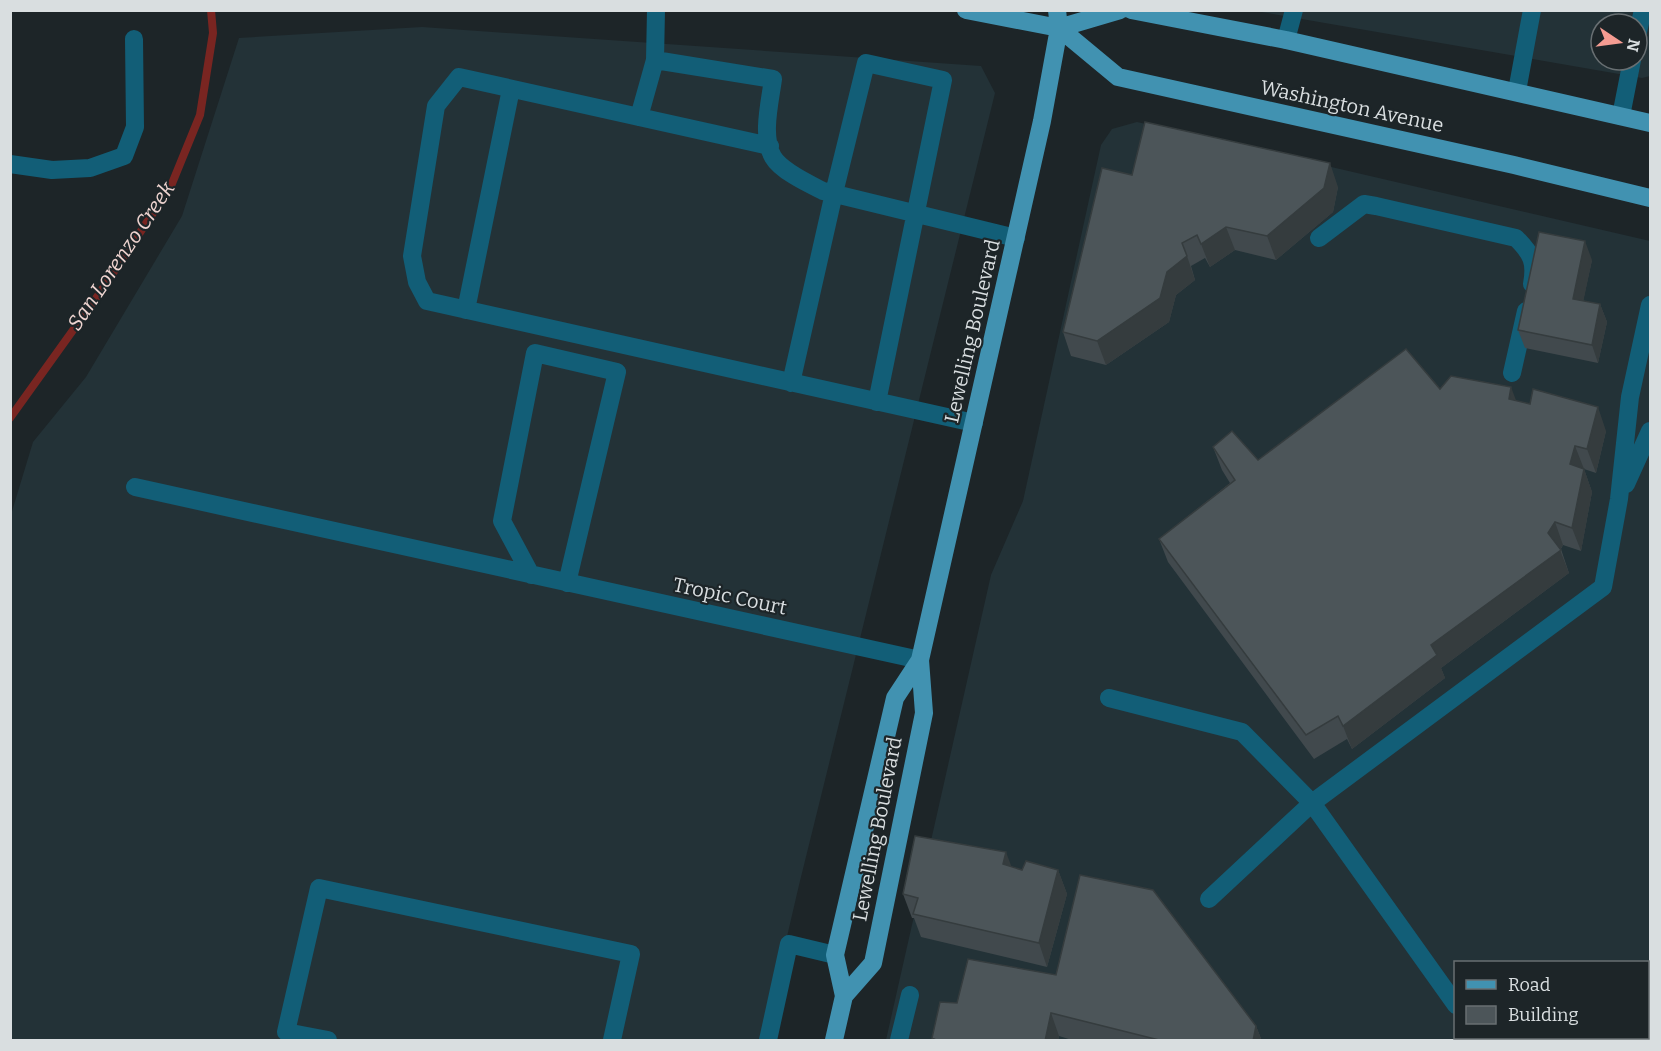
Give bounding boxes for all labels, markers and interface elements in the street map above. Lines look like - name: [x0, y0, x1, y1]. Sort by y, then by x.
- north arrow: [1589, 12, 1649, 72]
- text: N: [1622, 37, 1644, 53]
- street label: Washington Avenue: [1258, 75, 1446, 137]
- water label: San Lorenzo Creek: [62, 176, 181, 335]
- street label: Lewelling Boulevard: [939, 237, 1005, 425]
- street label: Tropic Court: [671, 572, 789, 620]
- street label: Lewelling Boulevard: [847, 735, 907, 923]
- legend: [1454, 961, 1649, 1039]
- text: Road: [1508, 974, 1551, 996]
- text: Building: [1508, 1004, 1579, 1026]

